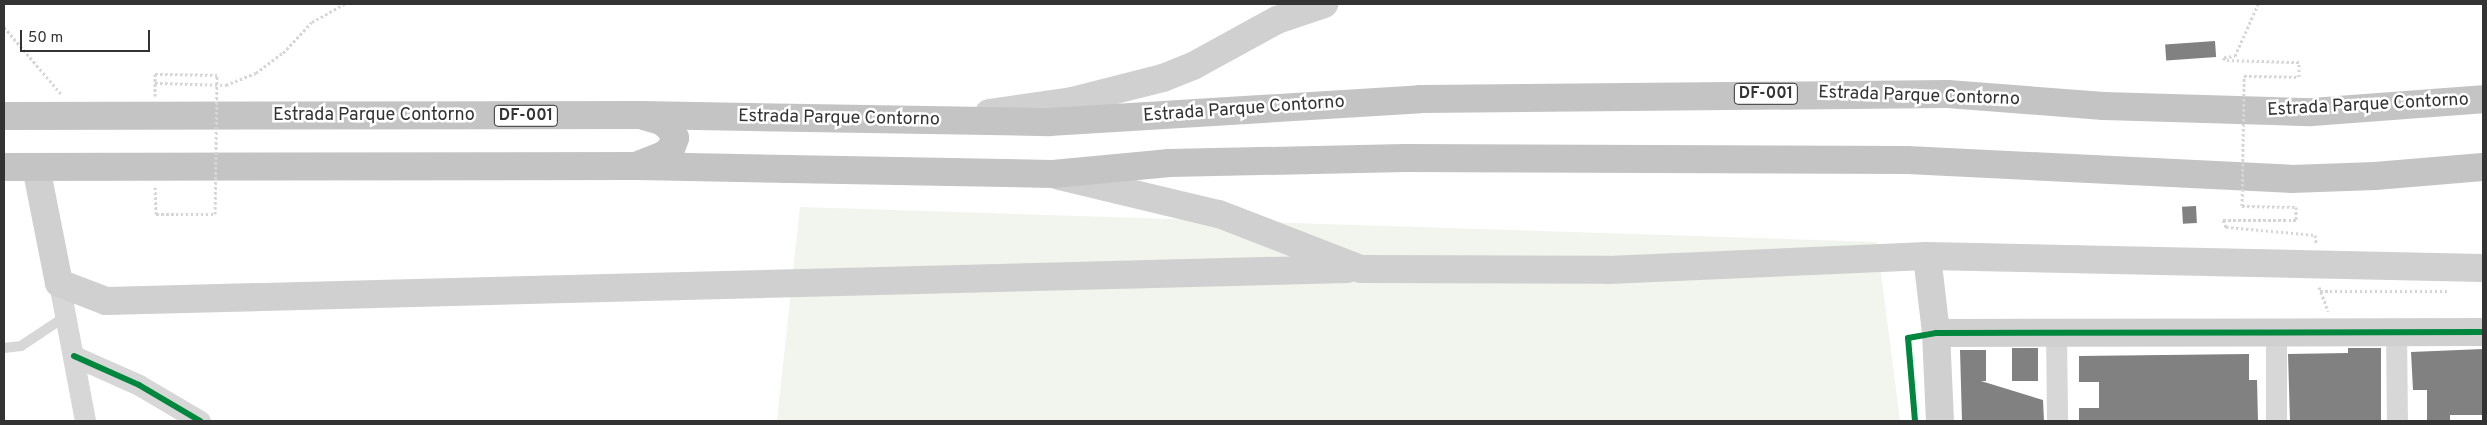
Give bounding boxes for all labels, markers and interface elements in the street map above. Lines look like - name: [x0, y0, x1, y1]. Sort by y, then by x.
- scale bar: [22, 20, 152, 52]
- text: 50 m: [28, 29, 63, 48]
- road number: DF-001: [1734, 80, 1798, 108]
- street label: Estrada Parque Contorno: [1818, 83, 2020, 111]
- street label: Estrada Parque Contorno: [2267, 90, 2469, 122]
- street label: Estrada Parque Contorno: [1143, 92, 1345, 128]
- road number: DF-001: [494, 102, 558, 130]
- street label: Estrada Parque Contorno: [273, 105, 475, 127]
- street label: Estrada Parque Contorno: [738, 106, 940, 132]

